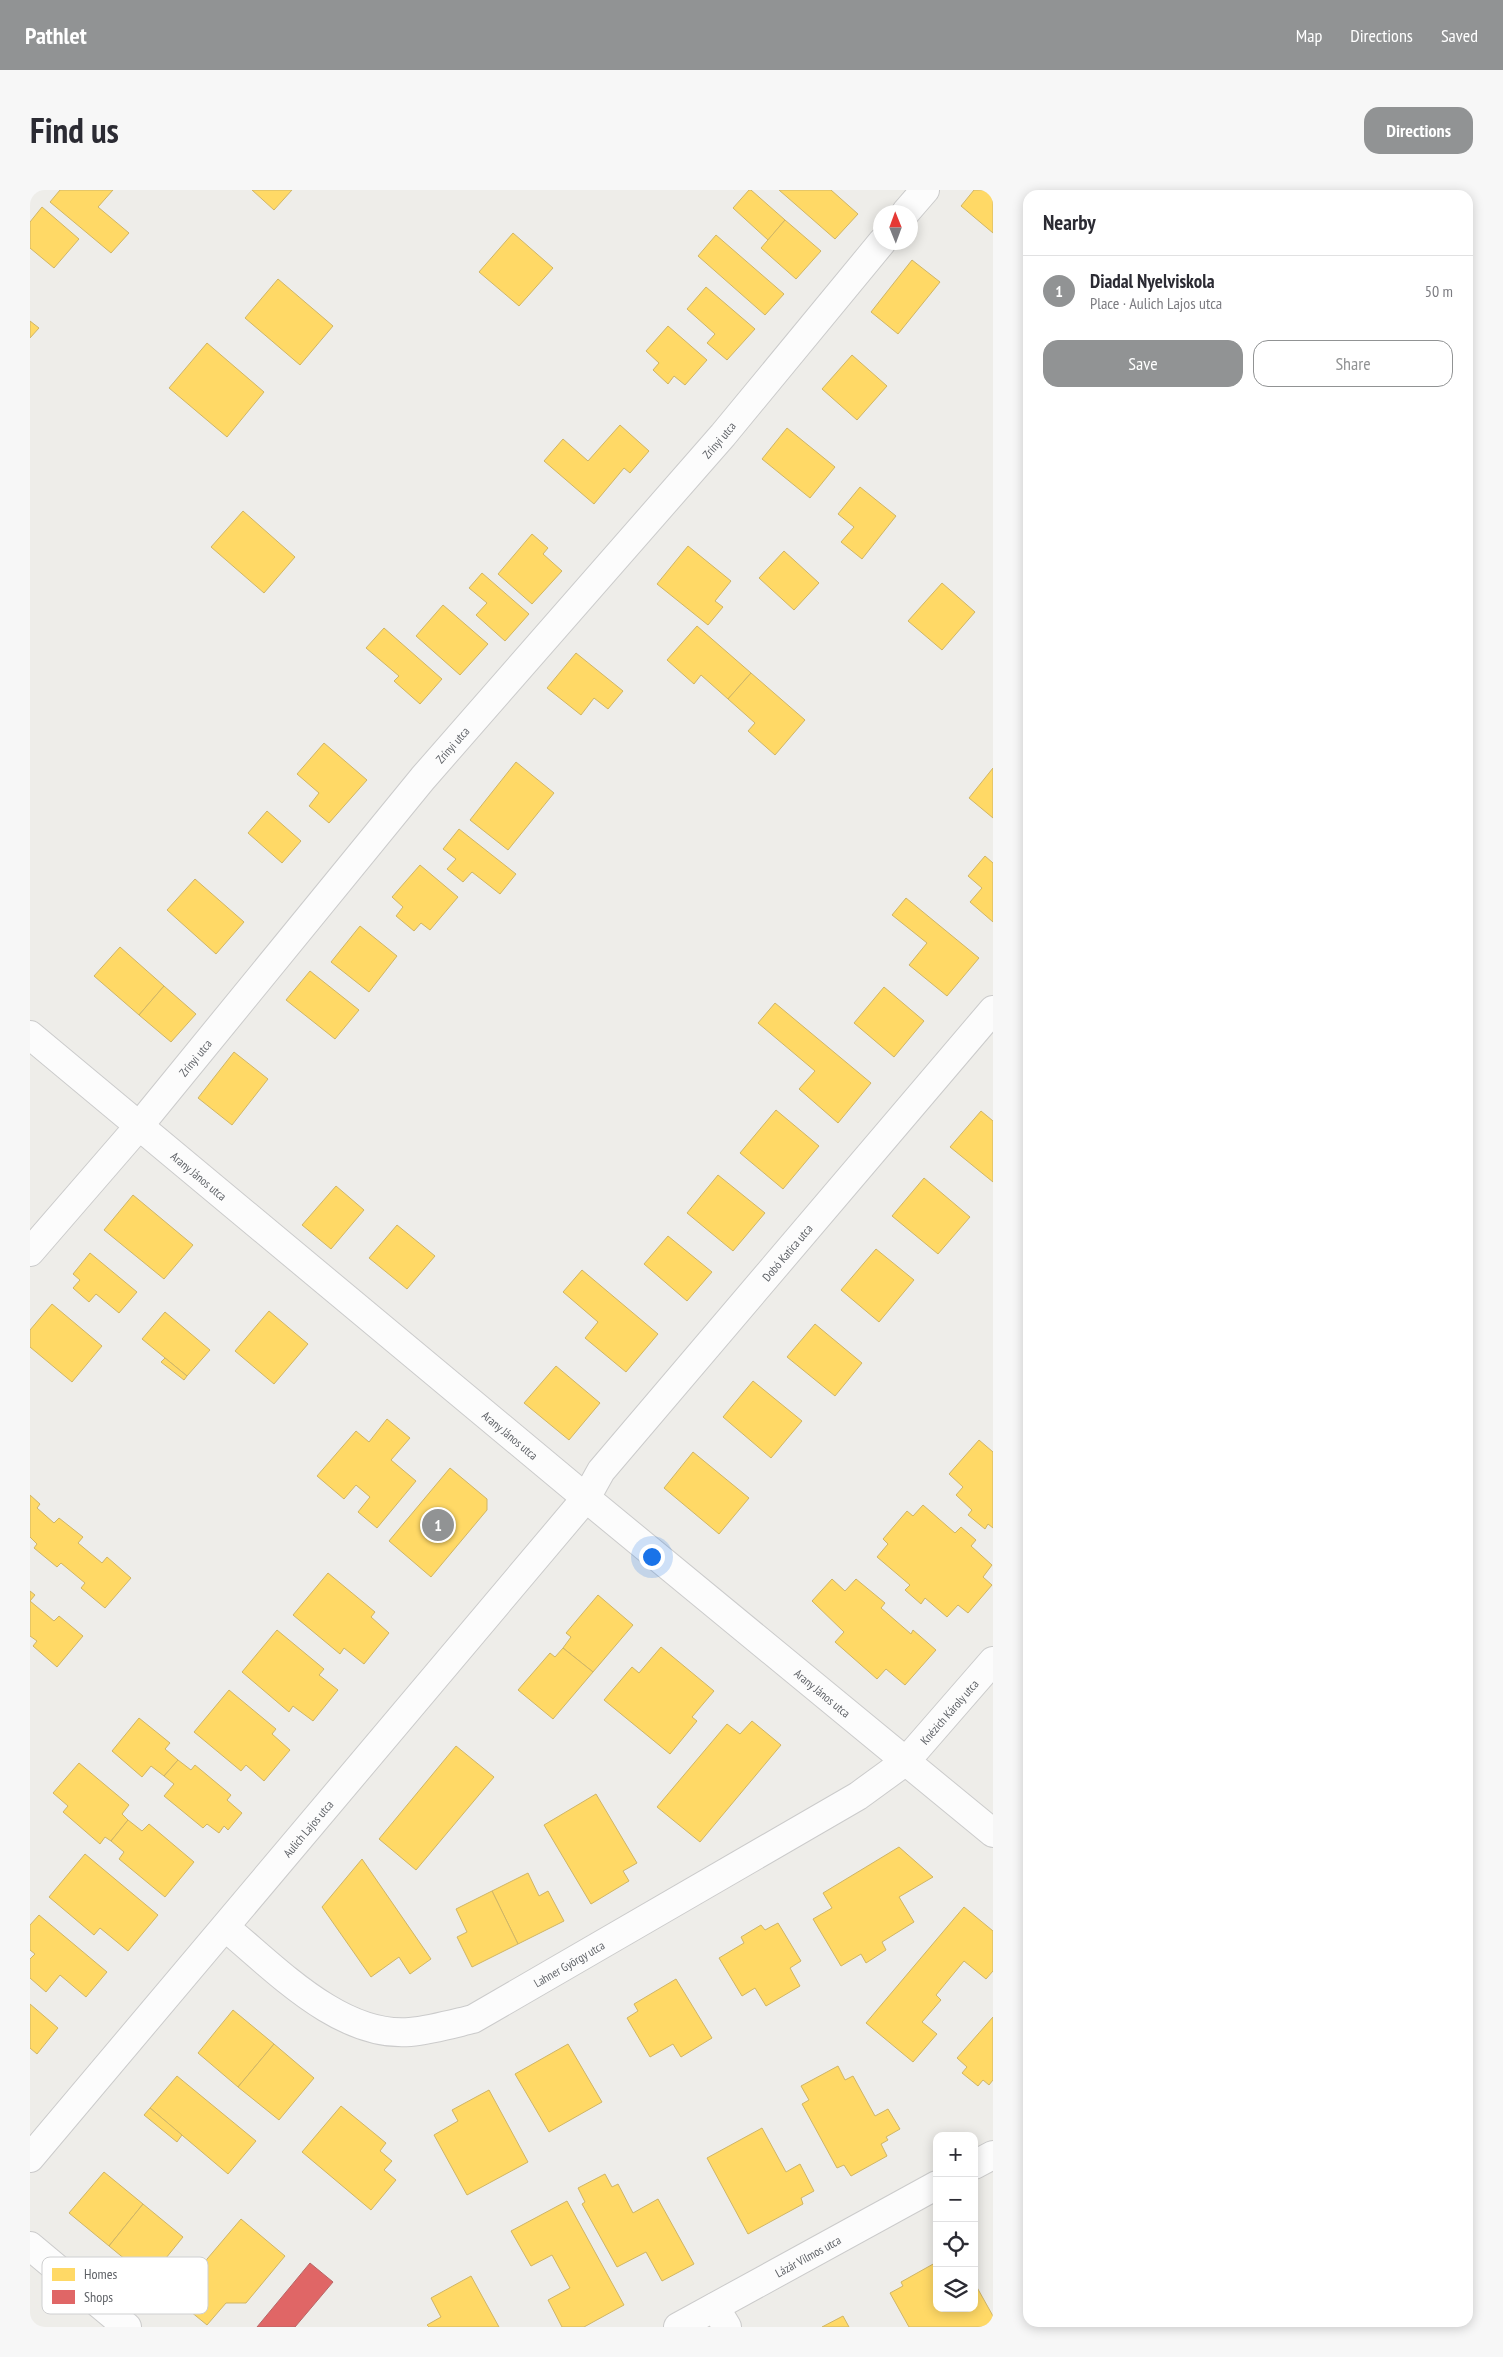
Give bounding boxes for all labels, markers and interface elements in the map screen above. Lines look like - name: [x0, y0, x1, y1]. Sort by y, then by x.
- text: Pathlet: [25, 20, 87, 51]
- text: Map: [1296, 24, 1322, 47]
- text: Directions: [1350, 24, 1413, 47]
- text: Saved: [1441, 24, 1478, 47]
- text: Find us: [30, 107, 119, 153]
- button: Directions: [1364, 107, 1473, 154]
- north arrow: [873, 205, 918, 250]
- text: Nearby: [1043, 209, 1096, 236]
- text: Diadal Nyelviskola: [1090, 269, 1215, 293]
- text: 1: [1055, 281, 1063, 301]
- text: 50 m: [1425, 281, 1453, 301]
- text: Place · Aulich Lajos utca: [1090, 293, 1222, 313]
- button: Save: [1043, 340, 1243, 387]
- button: Share: [1253, 340, 1453, 387]
- street label: Zrínyi utca: [699, 418, 739, 461]
- street label: Zrínyi utca: [432, 723, 472, 766]
- street label: Zrínyi utca: [175, 1036, 215, 1079]
- street label: Arany János utca: [168, 1148, 230, 1203]
- street label: Dobó Katica utca: [759, 1221, 816, 1284]
- street label: Arany János utca: [479, 1407, 541, 1463]
- pin: 1: [422, 1506, 454, 1544]
- your location: [639, 1544, 665, 1570]
- street label: Arany János utca: [792, 1665, 854, 1720]
- street label: Knézich Károly utca: [917, 1676, 981, 1747]
- street label: Aulich Lajos utca: [279, 1797, 336, 1860]
- street label: Lahner György utca: [531, 1937, 607, 1990]
- map controls: [933, 2132, 978, 2312]
- button: +: [933, 2132, 978, 2177]
- button: −: [933, 2177, 978, 2222]
- button: locate: [933, 2222, 978, 2267]
- street label: Lázár Vilmos utca: [772, 2232, 843, 2280]
- legend: [42, 2257, 208, 2314]
- text: Homes: [84, 2265, 117, 2283]
- button: layers: [933, 2267, 978, 2312]
- text: Shops: [84, 2288, 113, 2306]

